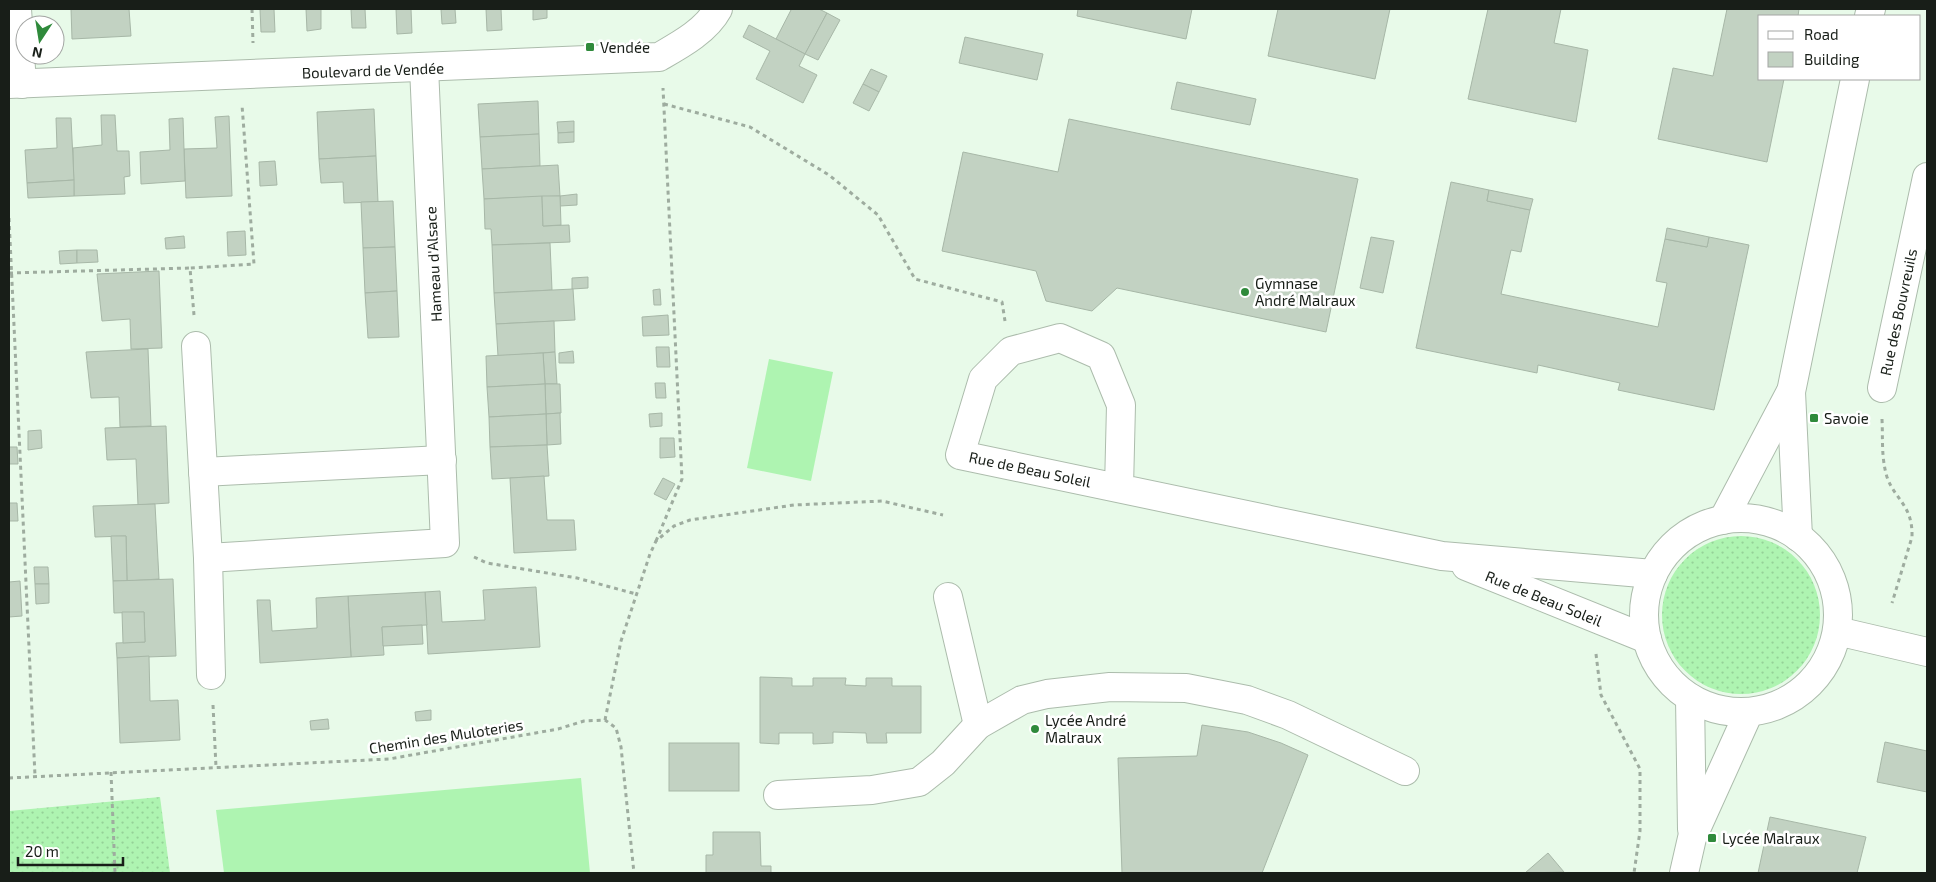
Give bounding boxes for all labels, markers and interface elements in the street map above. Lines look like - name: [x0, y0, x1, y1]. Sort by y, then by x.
- north arrow: [15, 15, 65, 65]
- legend: [1758, 15, 1921, 80]
- text: Road: [1804, 25, 1839, 43]
- place label: Vendée: [600, 38, 650, 56]
- marker: Vendée: [584, 41, 596, 53]
- text: N: [30, 44, 44, 63]
- text: Building: [1804, 50, 1860, 68]
- street label: Boulevard de Vendée: [302, 59, 444, 81]
- street label: Hameau d'Alsace: [421, 206, 445, 322]
- street label: Rue des Bouvreuils: [1876, 247, 1920, 377]
- place label: Gymnase André Malraux: [1255, 274, 1356, 309]
- marker: Gymnase André Malraux: [1239, 286, 1251, 298]
- place label: Savoie: [1824, 409, 1869, 427]
- marker: Savoie: [1808, 412, 1820, 424]
- street label: Rue de Beau Soleil: [967, 447, 1093, 491]
- street label: Rue de Beau Soleil: [1483, 566, 1606, 630]
- place label: Lycée André Malraux: [1045, 711, 1126, 746]
- street label: Chemin des Muloteries: [368, 715, 524, 757]
- marker: Lycée André Malraux: [1029, 723, 1041, 735]
- place label: Lycée Malraux: [1722, 829, 1820, 847]
- marker: Lycée Malraux: [1706, 832, 1718, 844]
- scale bar: [18, 834, 122, 866]
- text: 20 m: [25, 842, 59, 860]

